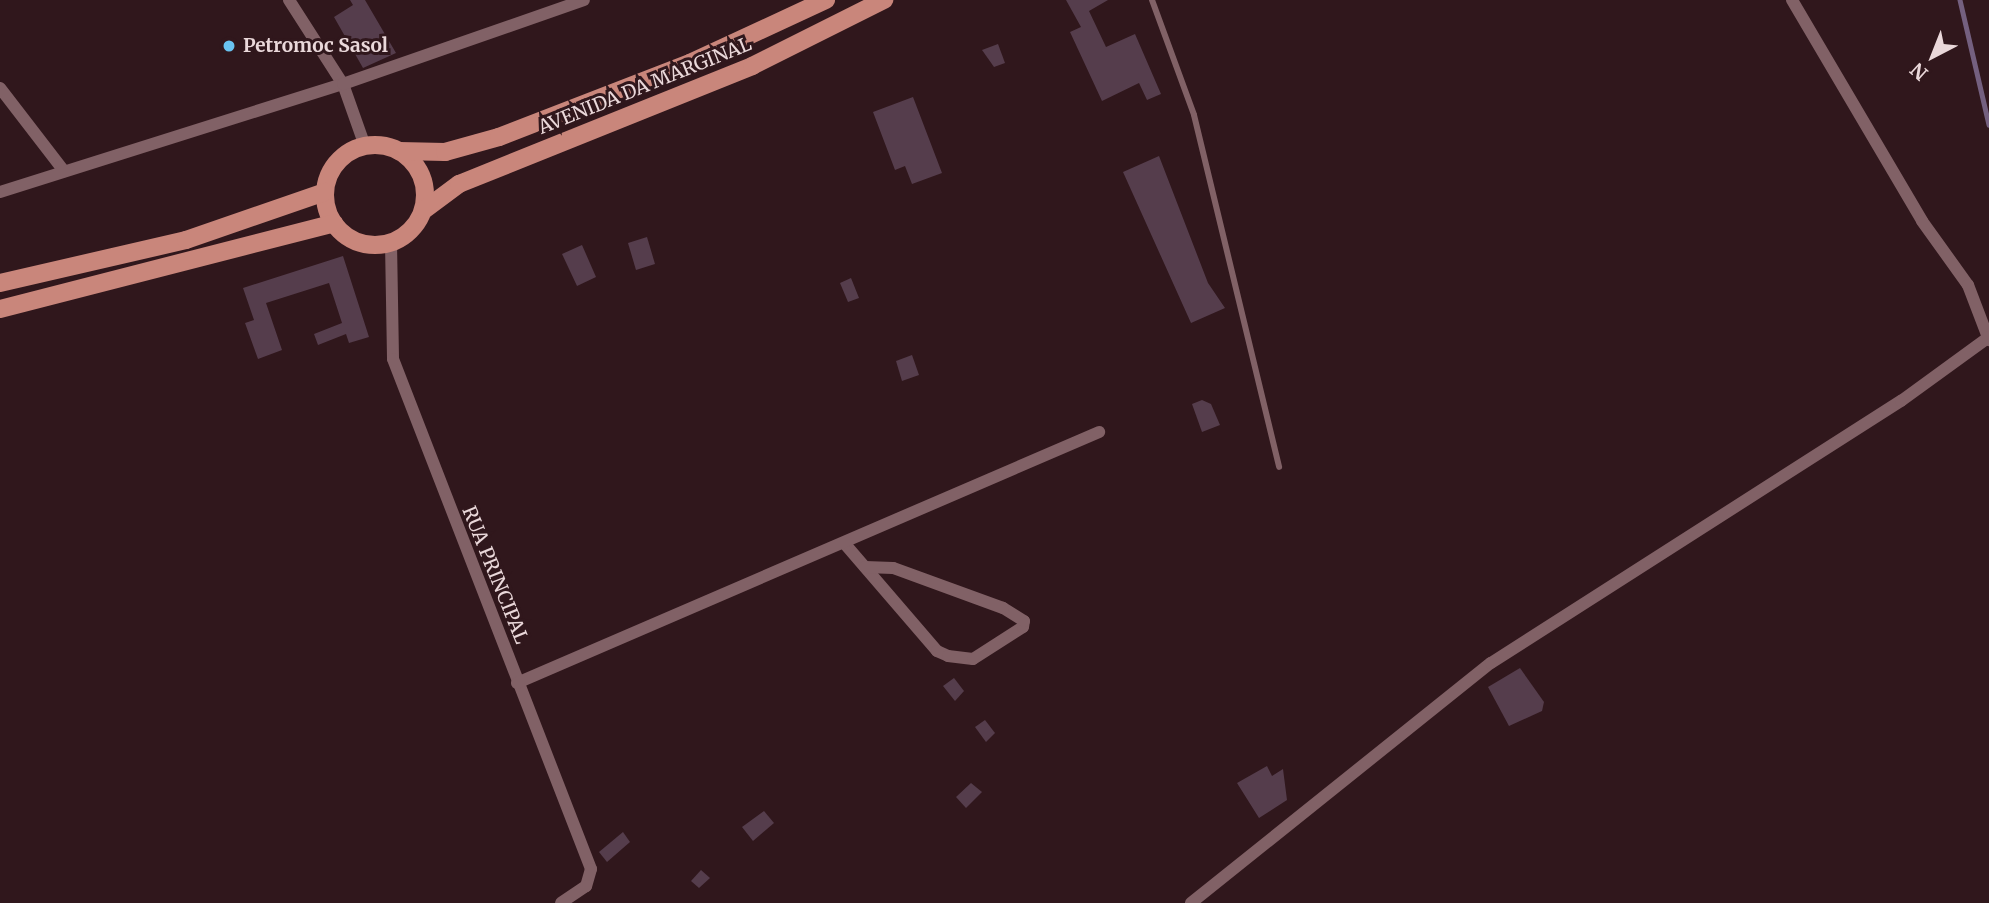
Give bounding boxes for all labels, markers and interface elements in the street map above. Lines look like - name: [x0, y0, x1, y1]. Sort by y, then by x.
- north arrow: [1898, 21, 1968, 91]
- street label: AVENIDA DA MARGINAL: [535, 33, 755, 139]
- place label: Petromoc Sasol: [243, 35, 388, 57]
- marker: Petromoc Sasol: [221, 38, 237, 54]
- text: N: [1905, 58, 1933, 86]
- street label: RUA PRINCIPAL: [457, 503, 533, 647]

